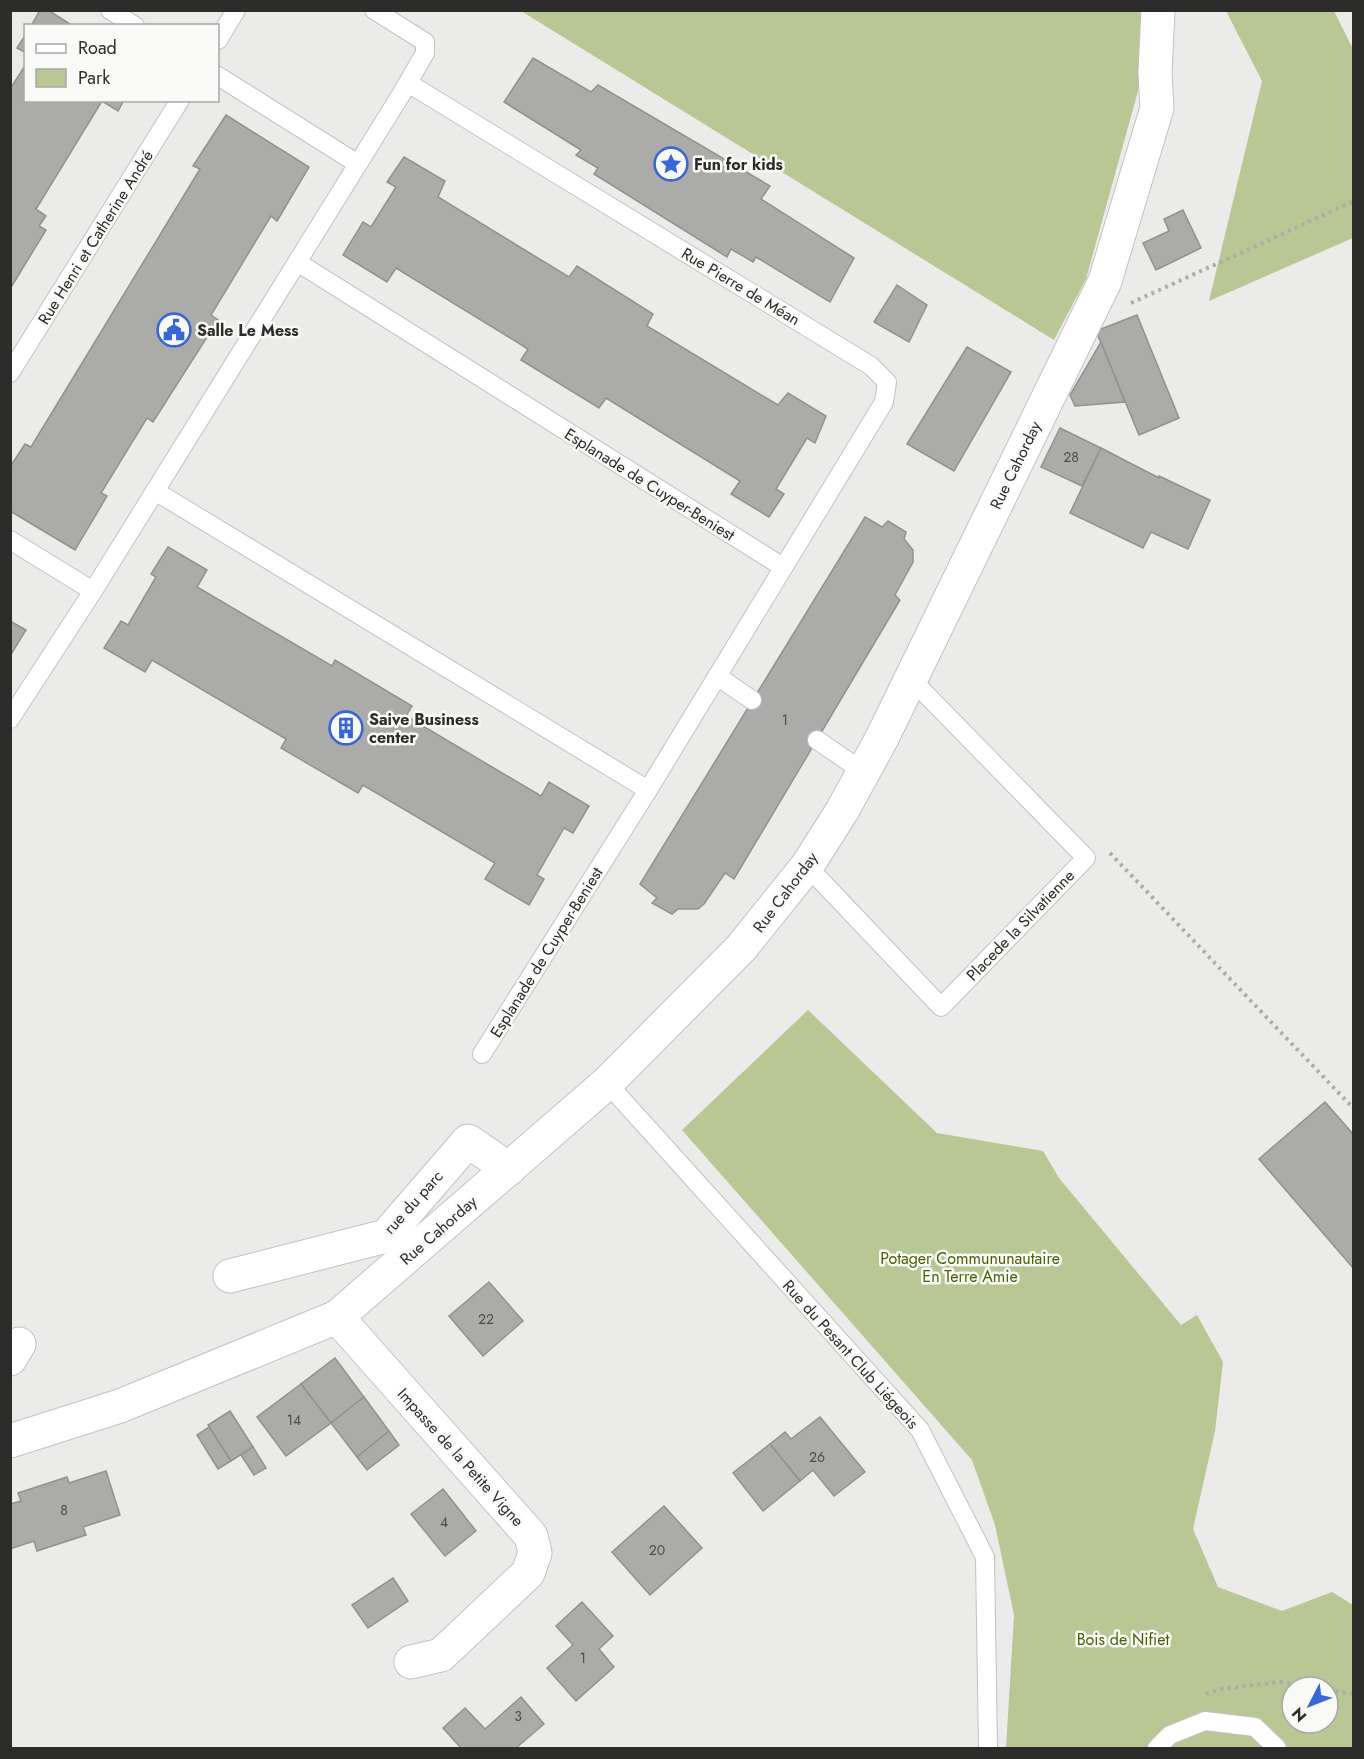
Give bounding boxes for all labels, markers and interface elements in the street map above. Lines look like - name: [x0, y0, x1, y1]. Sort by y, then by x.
- legend: [24, 24, 219, 102]
- text: Road: [78, 35, 117, 61]
- text: Park: [78, 65, 110, 91]
- street label: Rue Henri et Catherine André: [32, 146, 159, 329]
- place icon: Fun for kids: [653, 146, 689, 182]
- place label: Fun for kids: [694, 153, 783, 176]
- street label: Rue Pierre de Méan: [677, 242, 804, 331]
- public building icon: Salle Le Mess: [156, 312, 192, 348]
- place label: Salle Le Mess: [197, 319, 299, 342]
- street label: Rue Cahorday: [984, 416, 1047, 513]
- street label: Esplanade de Cuyper-Beniest: [560, 422, 740, 546]
- house number: 28: [1063, 447, 1079, 467]
- place label: Saive Business center: [369, 708, 479, 749]
- building icon: Saive Business center: [328, 710, 364, 746]
- house number: 1: [782, 710, 788, 730]
- street label: Rue Cahorday: [747, 847, 824, 937]
- street label: Esplanade de Cuyper-Beniest: [484, 862, 608, 1042]
- street label: Placede la Silvatienne: [961, 864, 1080, 986]
- street label: rue du parc: [378, 1165, 448, 1239]
- street label: Rue Cahorday: [395, 1190, 483, 1270]
- park label: Potager Commununautaire En Terre Amie: [880, 1247, 1060, 1288]
- street label: Rue du Pesant Club Liégeois: [777, 1275, 924, 1434]
- house number: 22: [478, 1309, 494, 1329]
- street label: Impasse de la Petite Vigne: [392, 1383, 529, 1532]
- house number: 14: [287, 1410, 301, 1430]
- house number: 26: [809, 1447, 825, 1467]
- house number: 8: [60, 1500, 68, 1520]
- house number: 4: [440, 1512, 448, 1532]
- house number: 20: [649, 1540, 665, 1560]
- park label: Bois de Nifiet: [1077, 1628, 1169, 1651]
- house number: 1: [580, 1648, 586, 1668]
- north arrow: [1280, 1675, 1340, 1735]
- text: N: [1286, 1702, 1312, 1727]
- house number: 3: [514, 1706, 522, 1726]

